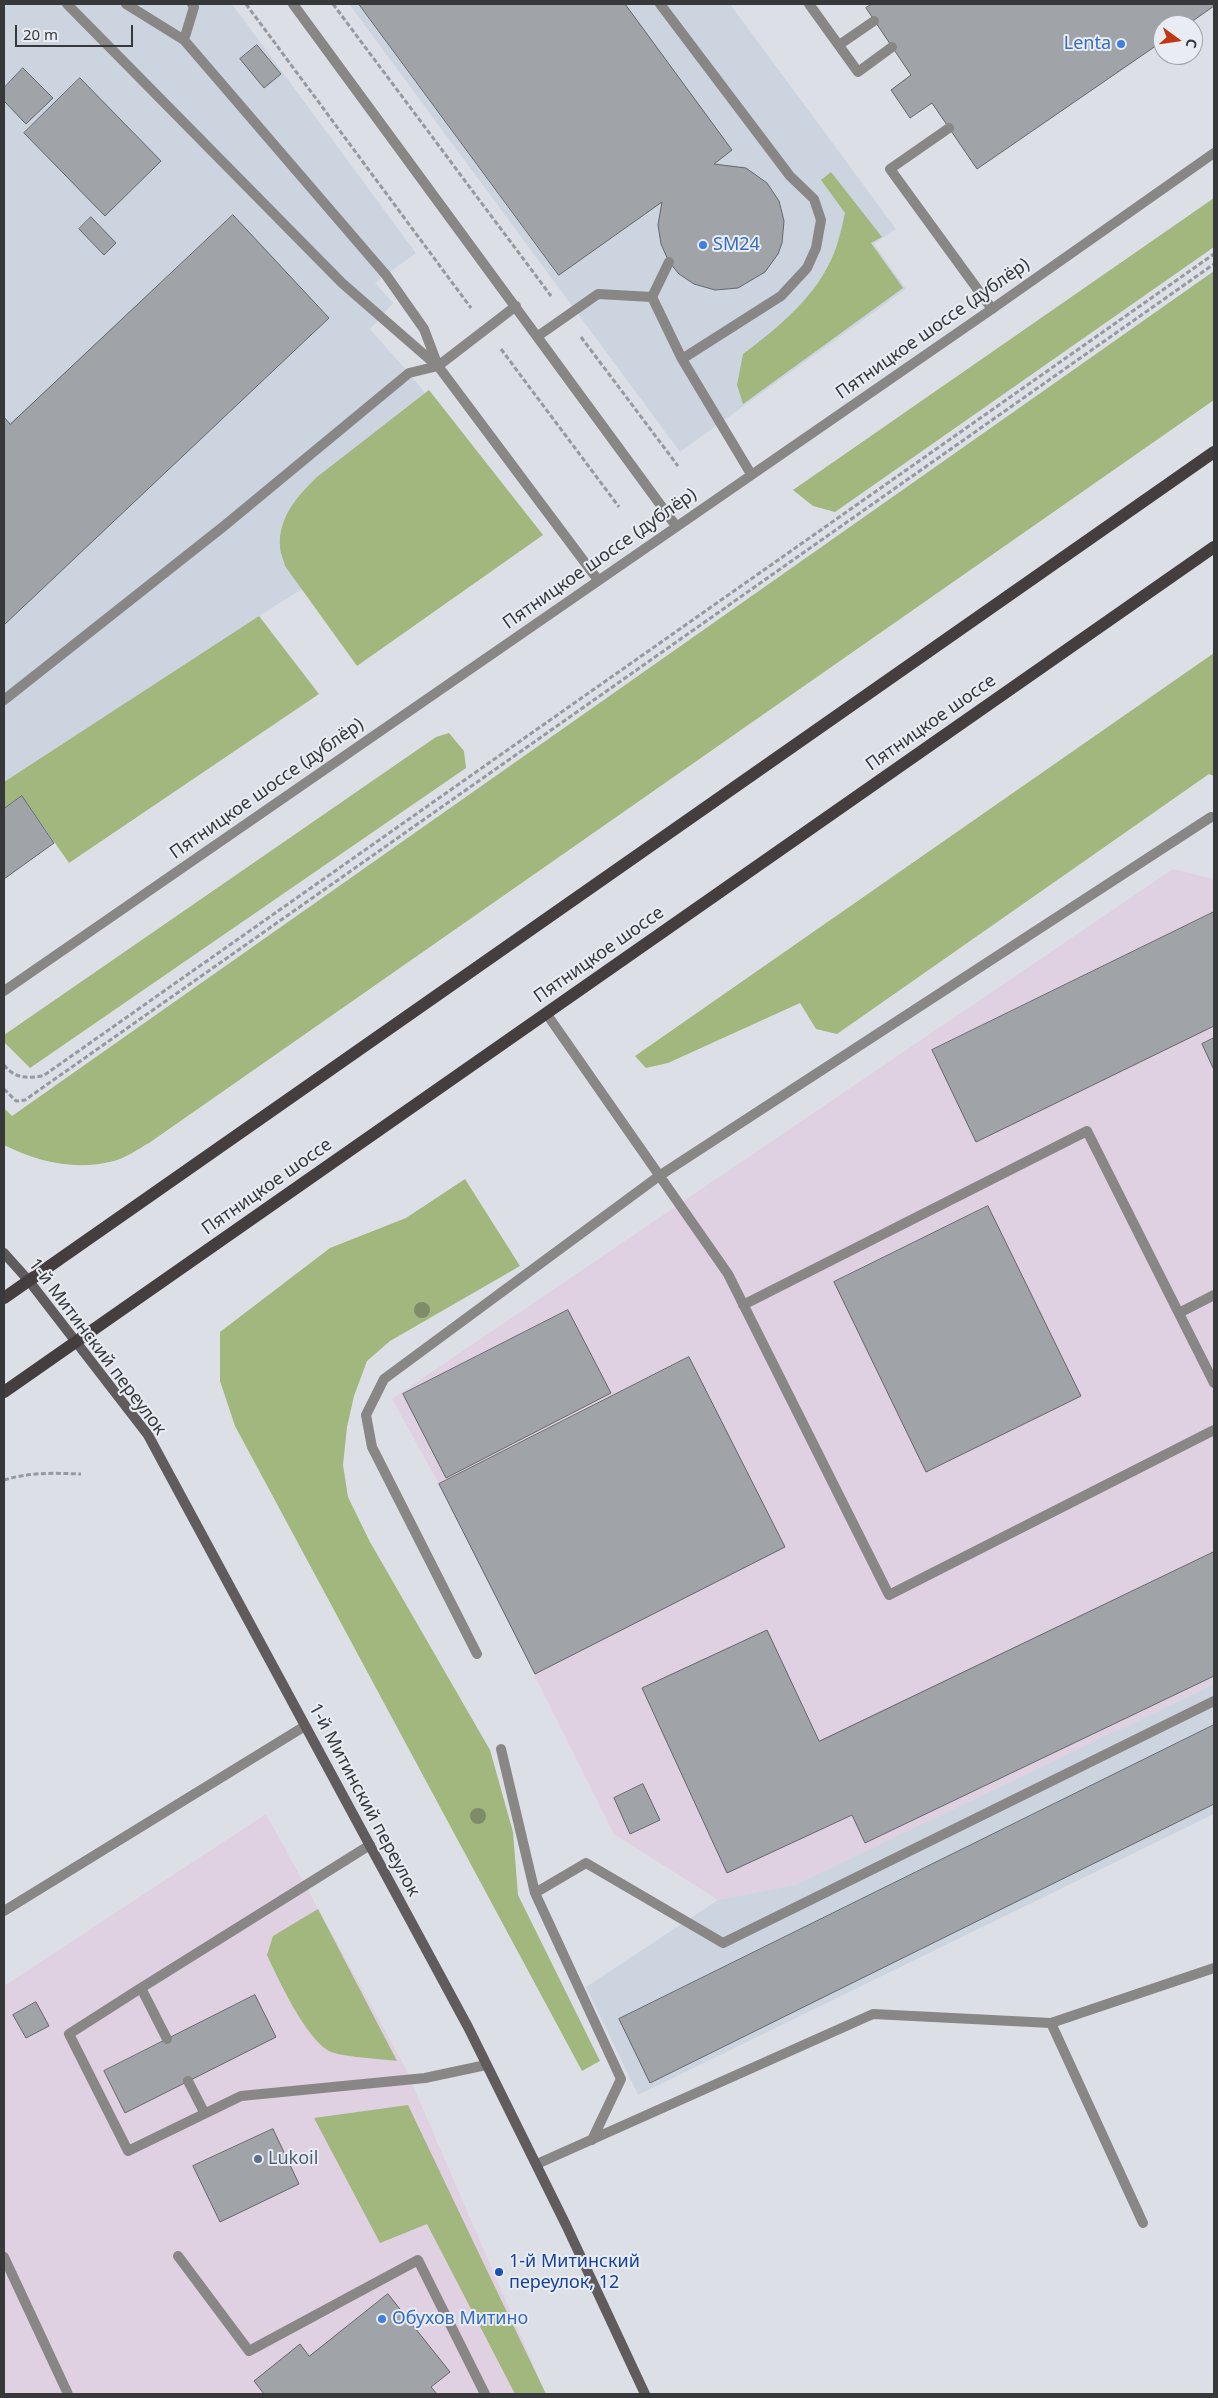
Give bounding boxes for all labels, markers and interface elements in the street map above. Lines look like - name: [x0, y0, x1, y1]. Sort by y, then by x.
- scale bar: [18, 15, 135, 47]
- north arrow: [1153, 15, 1203, 65]
- text: 20 m: [23, 24, 58, 44]
- place label: Lenta: [1064, 33, 1111, 55]
- text: С: [1182, 37, 1202, 50]
- marker: Lenta: [1115, 38, 1127, 50]
- place label: SM24: [713, 234, 760, 256]
- marker: SM24: [697, 239, 709, 251]
- street label: Пятницкое шоссе (дублёр): [832, 254, 1034, 404]
- street label: Пятницкое шоссе (дублёр): [499, 484, 701, 634]
- street label: Пятницкое шоссе: [862, 670, 1000, 776]
- street label: Пятницкое шоссе (дублёр): [166, 714, 368, 864]
- street label: Пятницкое шоссе: [530, 902, 668, 1008]
- street label: Пятницкое шоссе: [198, 1134, 336, 1240]
- street label: 1-й Митинский переулок: [23, 1254, 171, 1440]
- street label: 1-й Митинский переулок: [304, 1700, 424, 1900]
- place label: Lukoil: [268, 2148, 318, 2170]
- marker: Lukoil: [252, 2153, 264, 2165]
- place label: 1-й Митинский переулок, 12: [509, 2251, 640, 2294]
- marker: 1-й Митинский переулок, 12: [493, 2266, 505, 2278]
- place label: Обухов Митино: [392, 2308, 528, 2330]
- marker: Обухов Митино: [376, 2313, 388, 2325]

